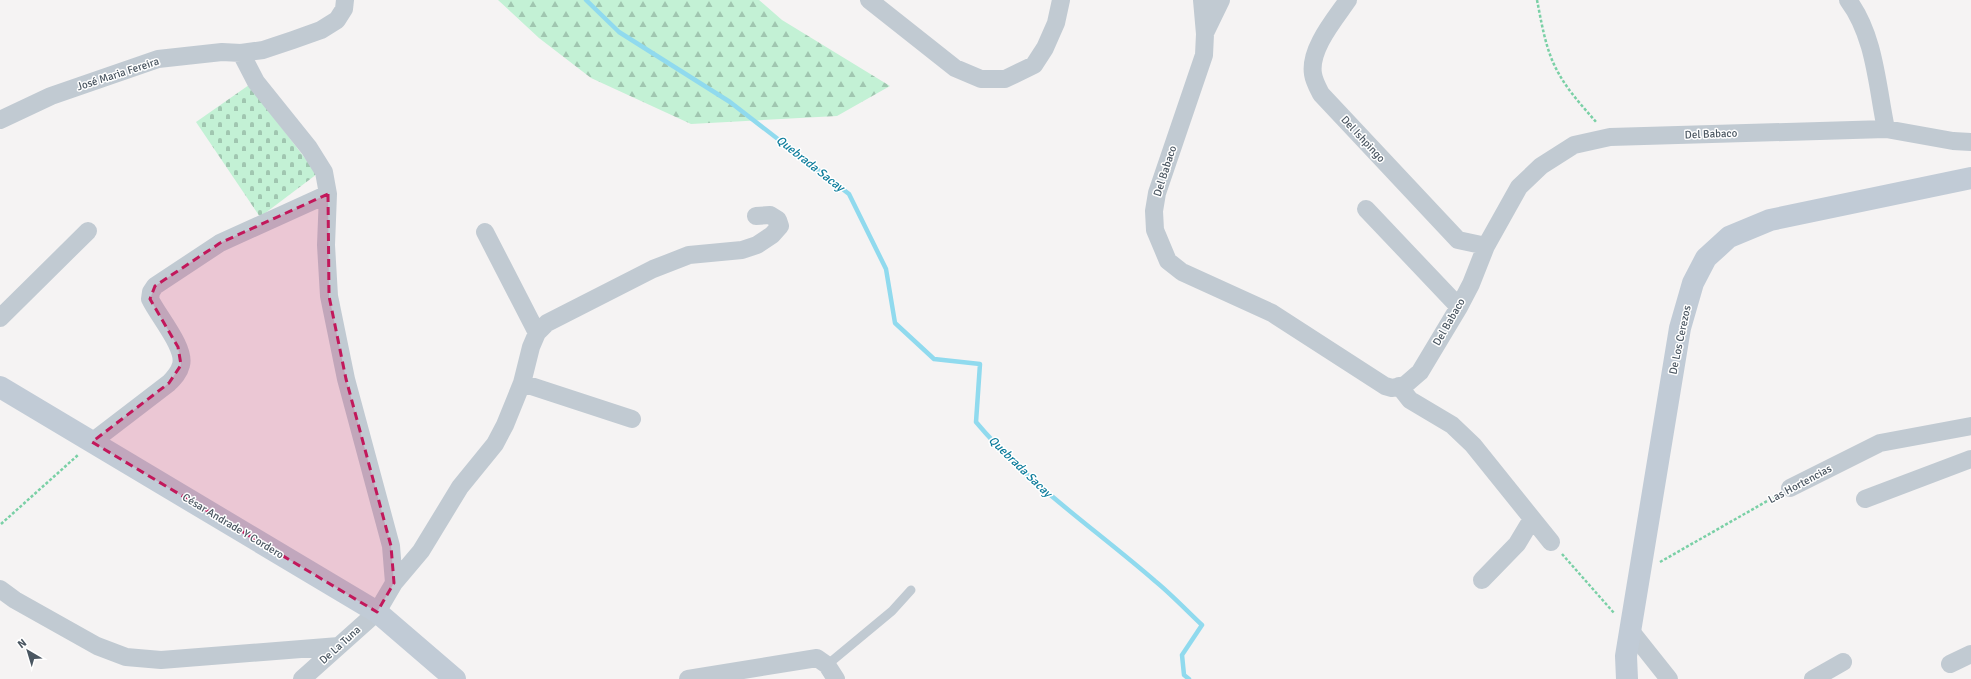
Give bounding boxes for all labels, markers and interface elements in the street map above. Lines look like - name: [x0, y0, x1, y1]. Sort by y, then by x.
- street label: José Maria Fereira: [75, 54, 161, 93]
- street label: Del Ishpingo: [1338, 113, 1388, 165]
- street label: Del Babaco: [1684, 127, 1738, 141]
- water label: Quebrada Sacay: [773, 133, 848, 196]
- street label: Del Babaco: [1151, 144, 1179, 198]
- street label: Del Babaco: [1430, 296, 1468, 348]
- street label: De Los Cerezos: [1666, 304, 1694, 376]
- water label: Quebrada Sacay: [985, 433, 1056, 502]
- street label: Las Hortencias: [1766, 462, 1834, 506]
- street label: César Andrade Y Cordero: [180, 491, 286, 562]
- street label: De La Tuna: [317, 623, 364, 667]
- north arrow: [8, 631, 48, 671]
- text: N: [15, 636, 29, 651]

